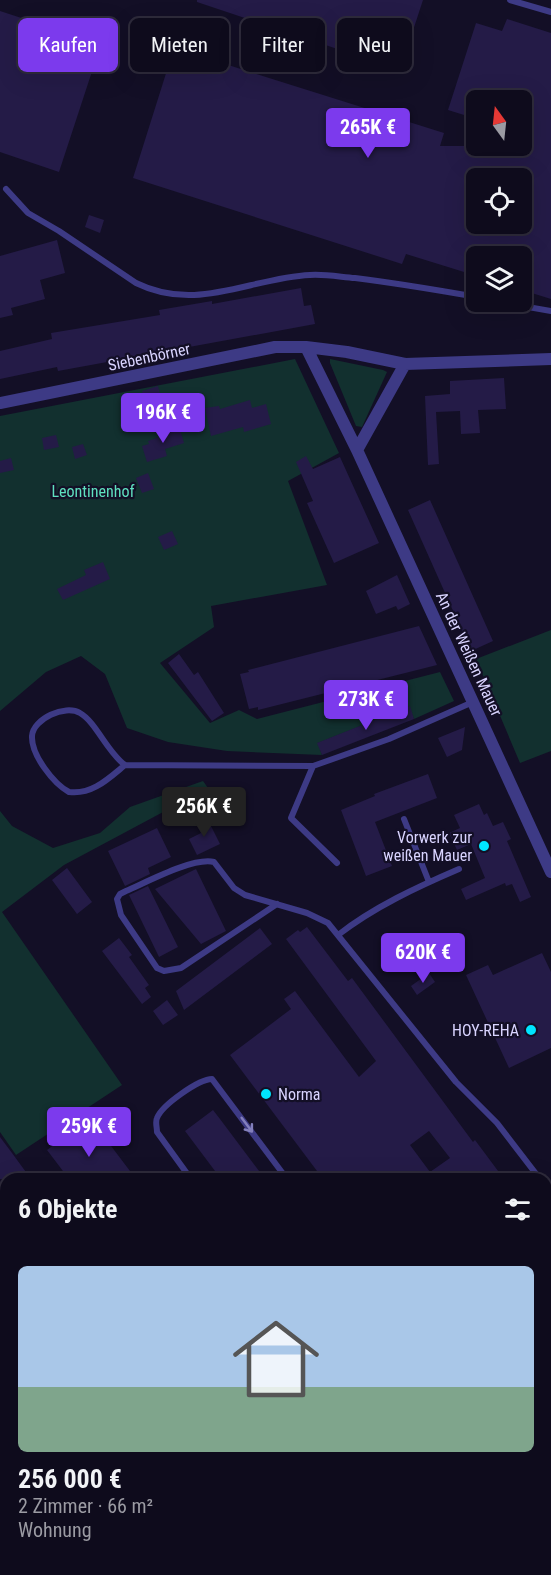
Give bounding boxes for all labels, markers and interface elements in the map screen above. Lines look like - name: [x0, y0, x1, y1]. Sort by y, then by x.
- chip: Kaufen: [18, 18, 118, 72]
- chip: Mieten: [130, 18, 229, 72]
- chip: Filter: [241, 18, 325, 72]
- chip: Neu: [337, 18, 412, 72]
- north arrow: [466, 90, 532, 156]
- map controls: [466, 90, 532, 312]
- pin: 265K €: [319, 108, 417, 159]
- text: 265K €: [340, 115, 396, 139]
- button: locate: [466, 168, 532, 234]
- button: layers: [466, 246, 532, 312]
- street label: Siebenbörner: [106, 339, 192, 375]
- pin: 196K €: [114, 393, 212, 444]
- text: 196K €: [135, 400, 191, 424]
- park label: Leontinenhof: [51, 482, 135, 501]
- street label: An der Weißen Mauer: [432, 589, 506, 719]
- pin: 273K €: [317, 680, 415, 731]
- text: 273K €: [338, 687, 394, 711]
- pin: 256K €: [155, 787, 253, 838]
- text: 256K €: [176, 794, 232, 818]
- place label: Vorwerk zur weißen Mauer: [383, 828, 472, 865]
- marker: Vorwerk zur weißen Mauer: [477, 839, 491, 853]
- pin: 620K €: [374, 933, 472, 984]
- text: 620K €: [395, 940, 451, 964]
- place label: HOY-REHA: [452, 1021, 519, 1040]
- marker: HOY-REHA: [524, 1023, 538, 1037]
- place label: Norma: [278, 1085, 321, 1104]
- marker: Norma: [259, 1087, 273, 1101]
- pin: 259K €: [40, 1107, 138, 1158]
- text: 259K €: [61, 1114, 117, 1138]
- one-way arrow: [241, 1117, 253, 1133]
- icon: filters: [501, 1193, 534, 1226]
- text: 6 Objekte: [18, 1194, 117, 1224]
- icon: home: [222, 1305, 330, 1413]
- text: 256 000 €: [18, 1464, 122, 1494]
- text: 2 Zimmer · 66 m²: [18, 1494, 153, 1518]
- text: Wohnung: [18, 1518, 92, 1542]

